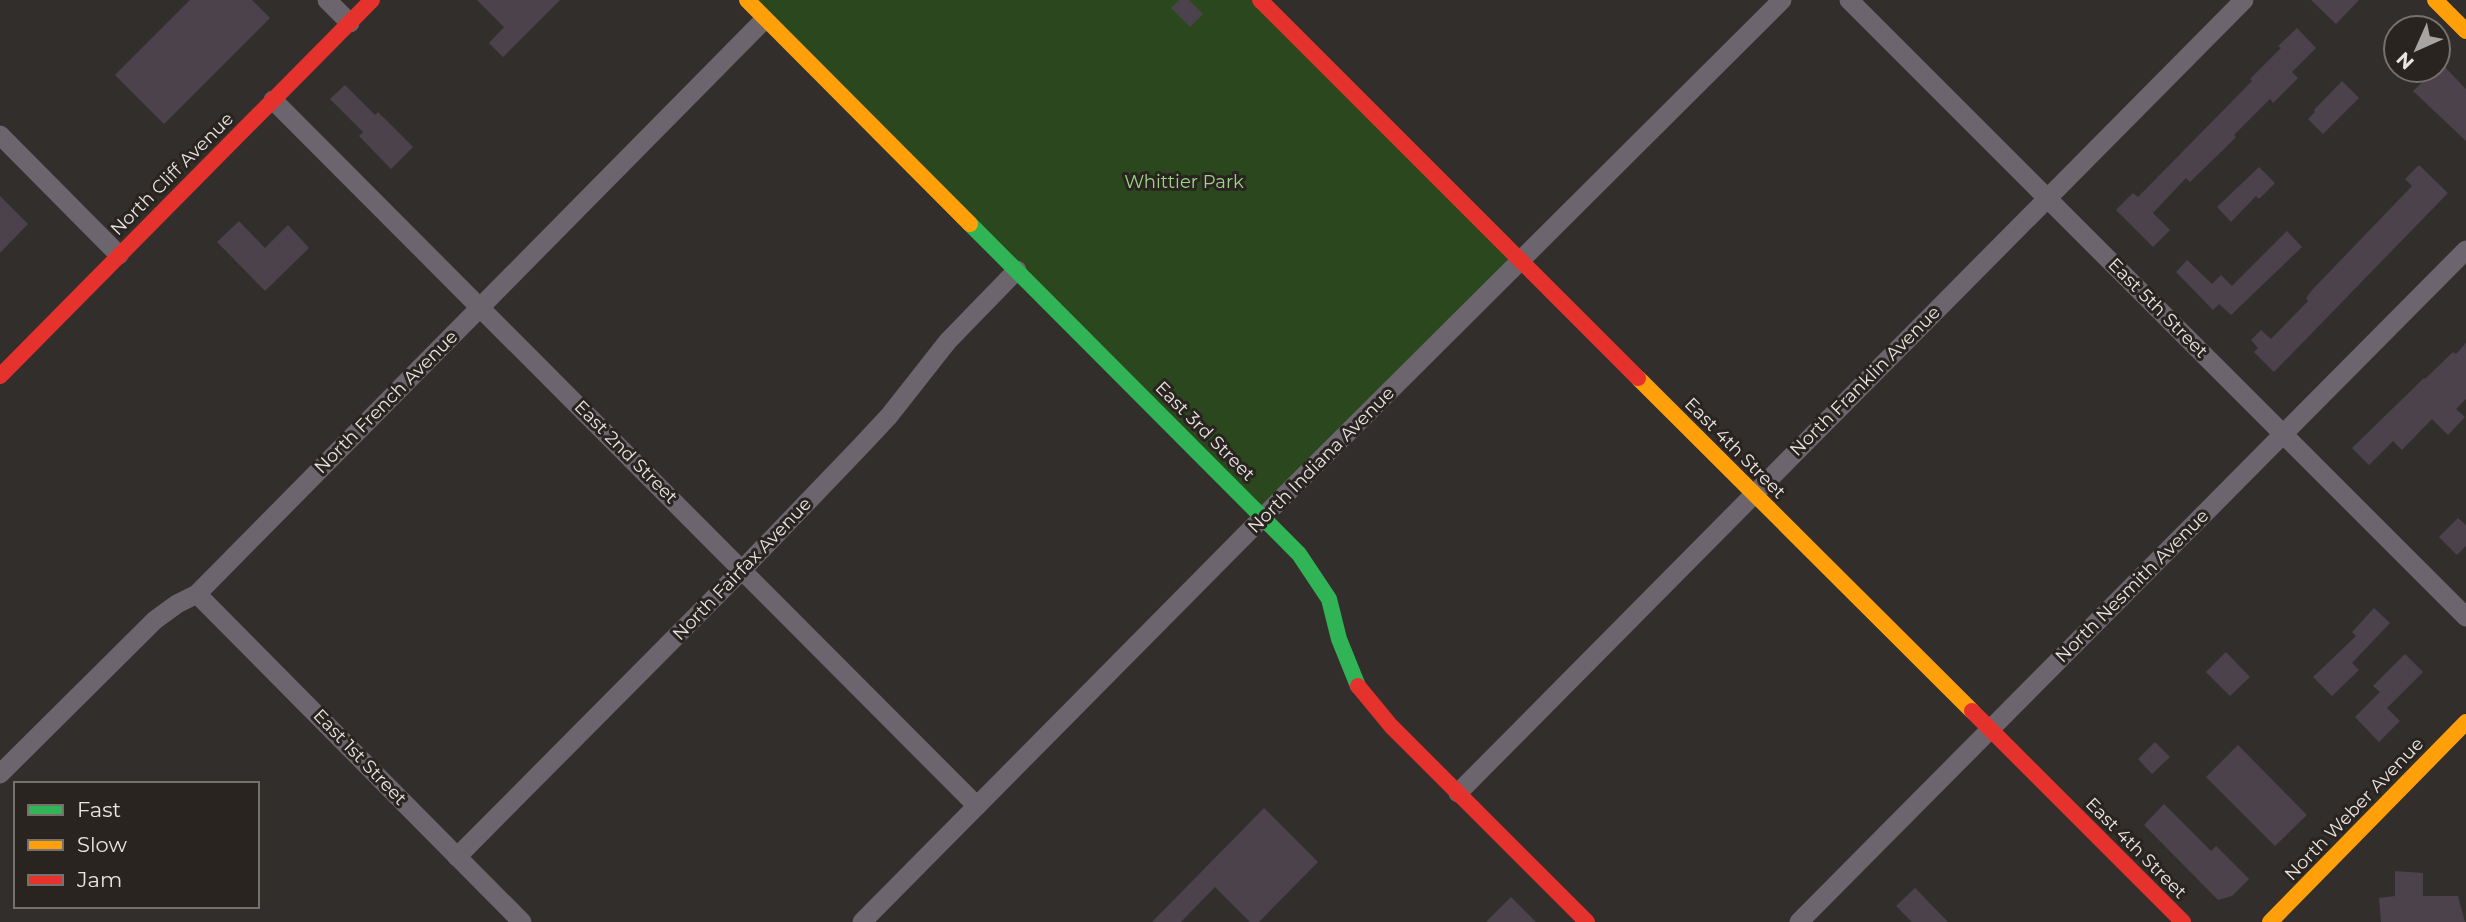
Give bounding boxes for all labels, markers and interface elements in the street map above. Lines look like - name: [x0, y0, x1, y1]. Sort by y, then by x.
- north arrow: [2382, 14, 2452, 84]
- text: N: [2392, 47, 2419, 74]
- street label: North Cliff Avenue: [106, 108, 238, 240]
- park label: Whittier Park: [1124, 171, 1244, 193]
- street label: East 5th Street: [2104, 254, 2212, 362]
- street label: North Franklin Avenue: [1785, 301, 1945, 461]
- street label: North French Avenue: [310, 326, 462, 478]
- street label: East 3rd Street: [1151, 377, 1259, 485]
- street label: North Indiana Avenue: [1243, 382, 1399, 538]
- street label: East 4th Street: [1680, 393, 1790, 503]
- street label: East 2nd Street: [570, 396, 682, 508]
- street label: North Fairfax Avenue: [668, 493, 816, 645]
- street label: North Nesmith Avenue: [2051, 505, 2213, 667]
- street label: East 1st Street: [309, 704, 411, 810]
- street label: North Weber Avenue: [2280, 733, 2428, 885]
- legend: [14, 782, 259, 908]
- street label: East 4th Street: [2081, 793, 2191, 903]
- text: Fast: [77, 797, 121, 822]
- text: Slow: [77, 832, 127, 857]
- text: Jam: [76, 867, 122, 892]

